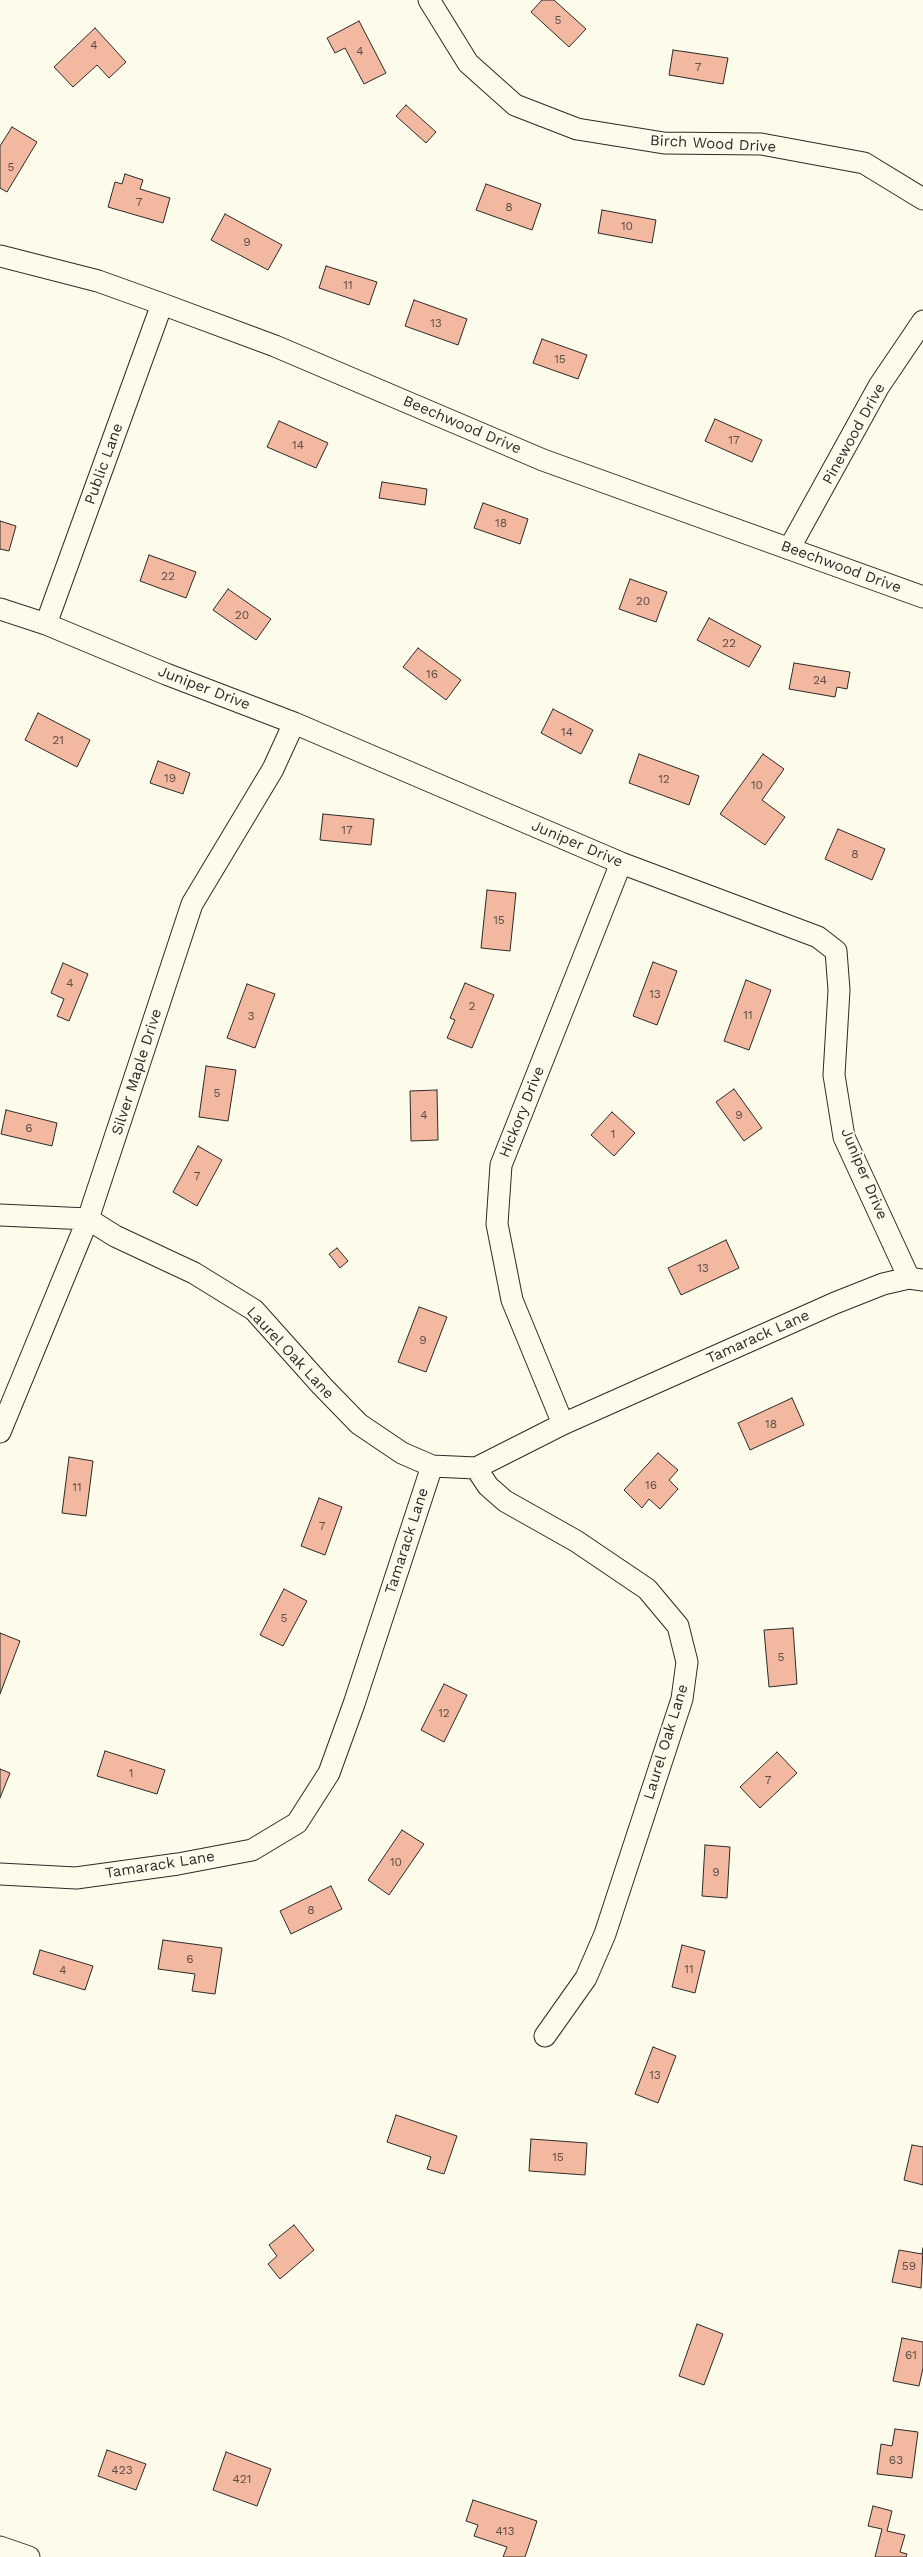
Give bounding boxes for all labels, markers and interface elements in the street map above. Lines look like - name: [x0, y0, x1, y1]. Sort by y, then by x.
- house number: 5: [555, 13, 561, 27]
- house number: 4: [90, 38, 98, 52]
- house number: 4: [356, 44, 364, 58]
- house number: 7: [695, 60, 701, 74]
- street label: Birch Wood Drive: [650, 132, 776, 156]
- house number: 5: [8, 160, 14, 174]
- house number: 7: [136, 195, 142, 209]
- house number: 8: [505, 200, 513, 214]
- house number: 10: [621, 219, 633, 233]
- house number: 9: [243, 235, 251, 249]
- house number: 11: [343, 278, 353, 292]
- house number: 13: [430, 316, 442, 330]
- house number: 15: [554, 352, 566, 366]
- street label: Pinewood Drive: [819, 380, 889, 488]
- street label: Beechwood Drive: [400, 392, 524, 458]
- street label: Public Lane: [81, 421, 127, 507]
- house number: 17: [728, 433, 740, 447]
- house number: 14: [292, 438, 304, 452]
- house number: 18: [495, 516, 507, 530]
- street label: Beechwood Drive: [778, 537, 904, 597]
- house number: 22: [161, 569, 175, 583]
- house number: 20: [636, 594, 650, 608]
- house number: 20: [235, 608, 249, 622]
- house number: 22: [722, 636, 736, 650]
- street label: Juniper Drive: [155, 662, 253, 714]
- house number: 16: [426, 667, 438, 681]
- house number: 24: [813, 673, 827, 687]
- house number: 14: [561, 725, 573, 739]
- house number: 21: [52, 733, 64, 747]
- house number: 19: [164, 771, 176, 785]
- house number: 12: [658, 772, 670, 786]
- house number: 10: [751, 778, 763, 792]
- street label: Juniper Drive: [529, 817, 625, 871]
- house number: 17: [341, 823, 353, 837]
- house number: 8: [851, 847, 859, 861]
- house number: 15: [493, 913, 505, 927]
- house number: 4: [66, 976, 74, 990]
- house number: 13: [649, 987, 661, 1001]
- house number: 2: [469, 999, 475, 1013]
- street label: Silver Maple Drive: [108, 1007, 166, 1137]
- house number: 11: [743, 1008, 753, 1022]
- house number: 3: [248, 1009, 254, 1023]
- street label: Hickory Drive: [496, 1064, 548, 1160]
- house number: 5: [214, 1086, 220, 1100]
- house number: 4: [420, 1108, 428, 1122]
- house number: 9: [735, 1108, 743, 1122]
- house number: 6: [25, 1121, 33, 1135]
- street label: Juniper Drive: [837, 1126, 891, 1222]
- house number: 1: [611, 1127, 615, 1141]
- house number: 7: [194, 1169, 200, 1183]
- house number: 13: [697, 1261, 709, 1275]
- street label: Laurel Oak Lane: [243, 1303, 337, 1403]
- street label: Tamarack Lane: [704, 1306, 812, 1368]
- house number: 9: [419, 1333, 427, 1347]
- house number: 18: [765, 1417, 777, 1431]
- house number: 16: [645, 1478, 657, 1492]
- house number: 11: [72, 1480, 82, 1494]
- street label: Tamarack Lane: [381, 1486, 433, 1596]
- house number: 7: [319, 1519, 325, 1533]
- house number: 5: [281, 1611, 287, 1625]
- house number: 5: [778, 1650, 784, 1664]
- street label: Laurel Oak Lane: [640, 1682, 692, 1802]
- house number: 12: [438, 1706, 450, 1720]
- house number: 1: [129, 1766, 133, 1780]
- house number: 7: [765, 1773, 771, 1787]
- street label: Tamarack Lane: [104, 1847, 216, 1883]
- house number: 10: [390, 1855, 402, 1869]
- house number: 9: [712, 1865, 720, 1879]
- house number: 8: [307, 1903, 315, 1917]
- house number: 6: [186, 1952, 194, 1966]
- house number: 11: [684, 1962, 694, 1976]
- house number: 4: [59, 1963, 67, 1977]
- house number: 13: [649, 2068, 661, 2082]
- house number: 15: [552, 2150, 564, 2164]
- house number: 59: [902, 2259, 916, 2273]
- house number: 61: [905, 2348, 917, 2362]
- house number: 63: [889, 2453, 903, 2467]
- house number: 423: [111, 2463, 133, 2477]
- house number: 421: [232, 2472, 252, 2486]
- house number: 413: [496, 2524, 514, 2538]

